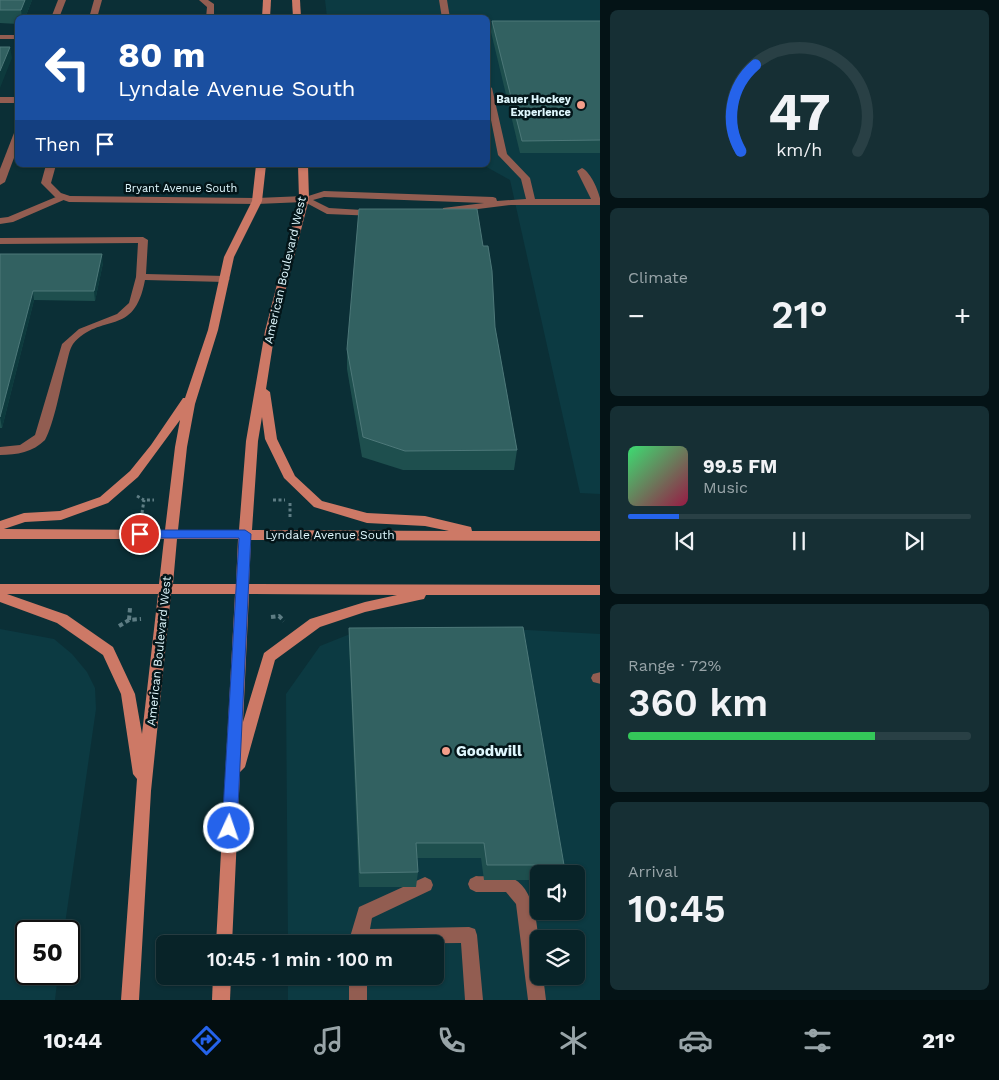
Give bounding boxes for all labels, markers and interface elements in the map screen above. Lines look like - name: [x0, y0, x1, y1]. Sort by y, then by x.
- text: 80 m: [118, 34, 205, 76]
- icon: left: [35, 35, 100, 100]
- text: Lyndale Avenue South: [118, 76, 355, 101]
- text: 47: [768, 82, 831, 143]
- place label: Bauer Hockey Experience: [496, 93, 572, 119]
- marker: Bauer Hockey Experience: [575, 99, 587, 111]
- icon: arrive: [91, 130, 119, 158]
- text: Then: [35, 133, 81, 156]
- text: km/h: [776, 139, 823, 160]
- street label: Bryant Avenue South: [125, 182, 237, 195]
- street label: American Boulevard West: [261, 195, 309, 345]
- text: Climate: [628, 268, 688, 287]
- text: 21°: [771, 293, 828, 337]
- text: −: [628, 299, 645, 332]
- text: +: [954, 299, 971, 332]
- text: 99.5 FM: [703, 455, 777, 478]
- text: Music: [703, 478, 748, 497]
- pin: [119, 513, 161, 555]
- icon: arrive: [126, 520, 154, 548]
- icon: previous: [671, 527, 699, 555]
- icon: pause: [785, 527, 813, 555]
- icon: next: [900, 527, 928, 555]
- street label: Lyndale Avenue South: [265, 528, 395, 542]
- street label: American Boulevard West: [144, 575, 174, 727]
- text: Range · 72%: [628, 656, 721, 675]
- text: 360 km: [628, 681, 768, 725]
- place label: Goodwill: [456, 742, 522, 760]
- marker: Goodwill: [440, 745, 452, 757]
- position arrow: [202, 801, 254, 853]
- text: Arrival: [628, 862, 678, 881]
- map controls: [530, 865, 585, 985]
- button: sound: [530, 865, 585, 920]
- text: 10:45: [628, 887, 726, 931]
- speed limit sign: 50: [15, 920, 80, 985]
- button: layers: [530, 930, 585, 985]
- text: 10:45 · 1 min · 100 m: [207, 948, 393, 971]
- icon: directions: [189, 1023, 224, 1058]
- icon: music: [311, 1023, 346, 1058]
- icon: phone: [434, 1023, 469, 1058]
- icon: climate: [556, 1023, 591, 1058]
- icon: car: [678, 1023, 713, 1058]
- icon: filters: [800, 1023, 835, 1058]
- text: 10:44: [44, 1028, 102, 1053]
- text: 21°: [922, 1028, 955, 1053]

